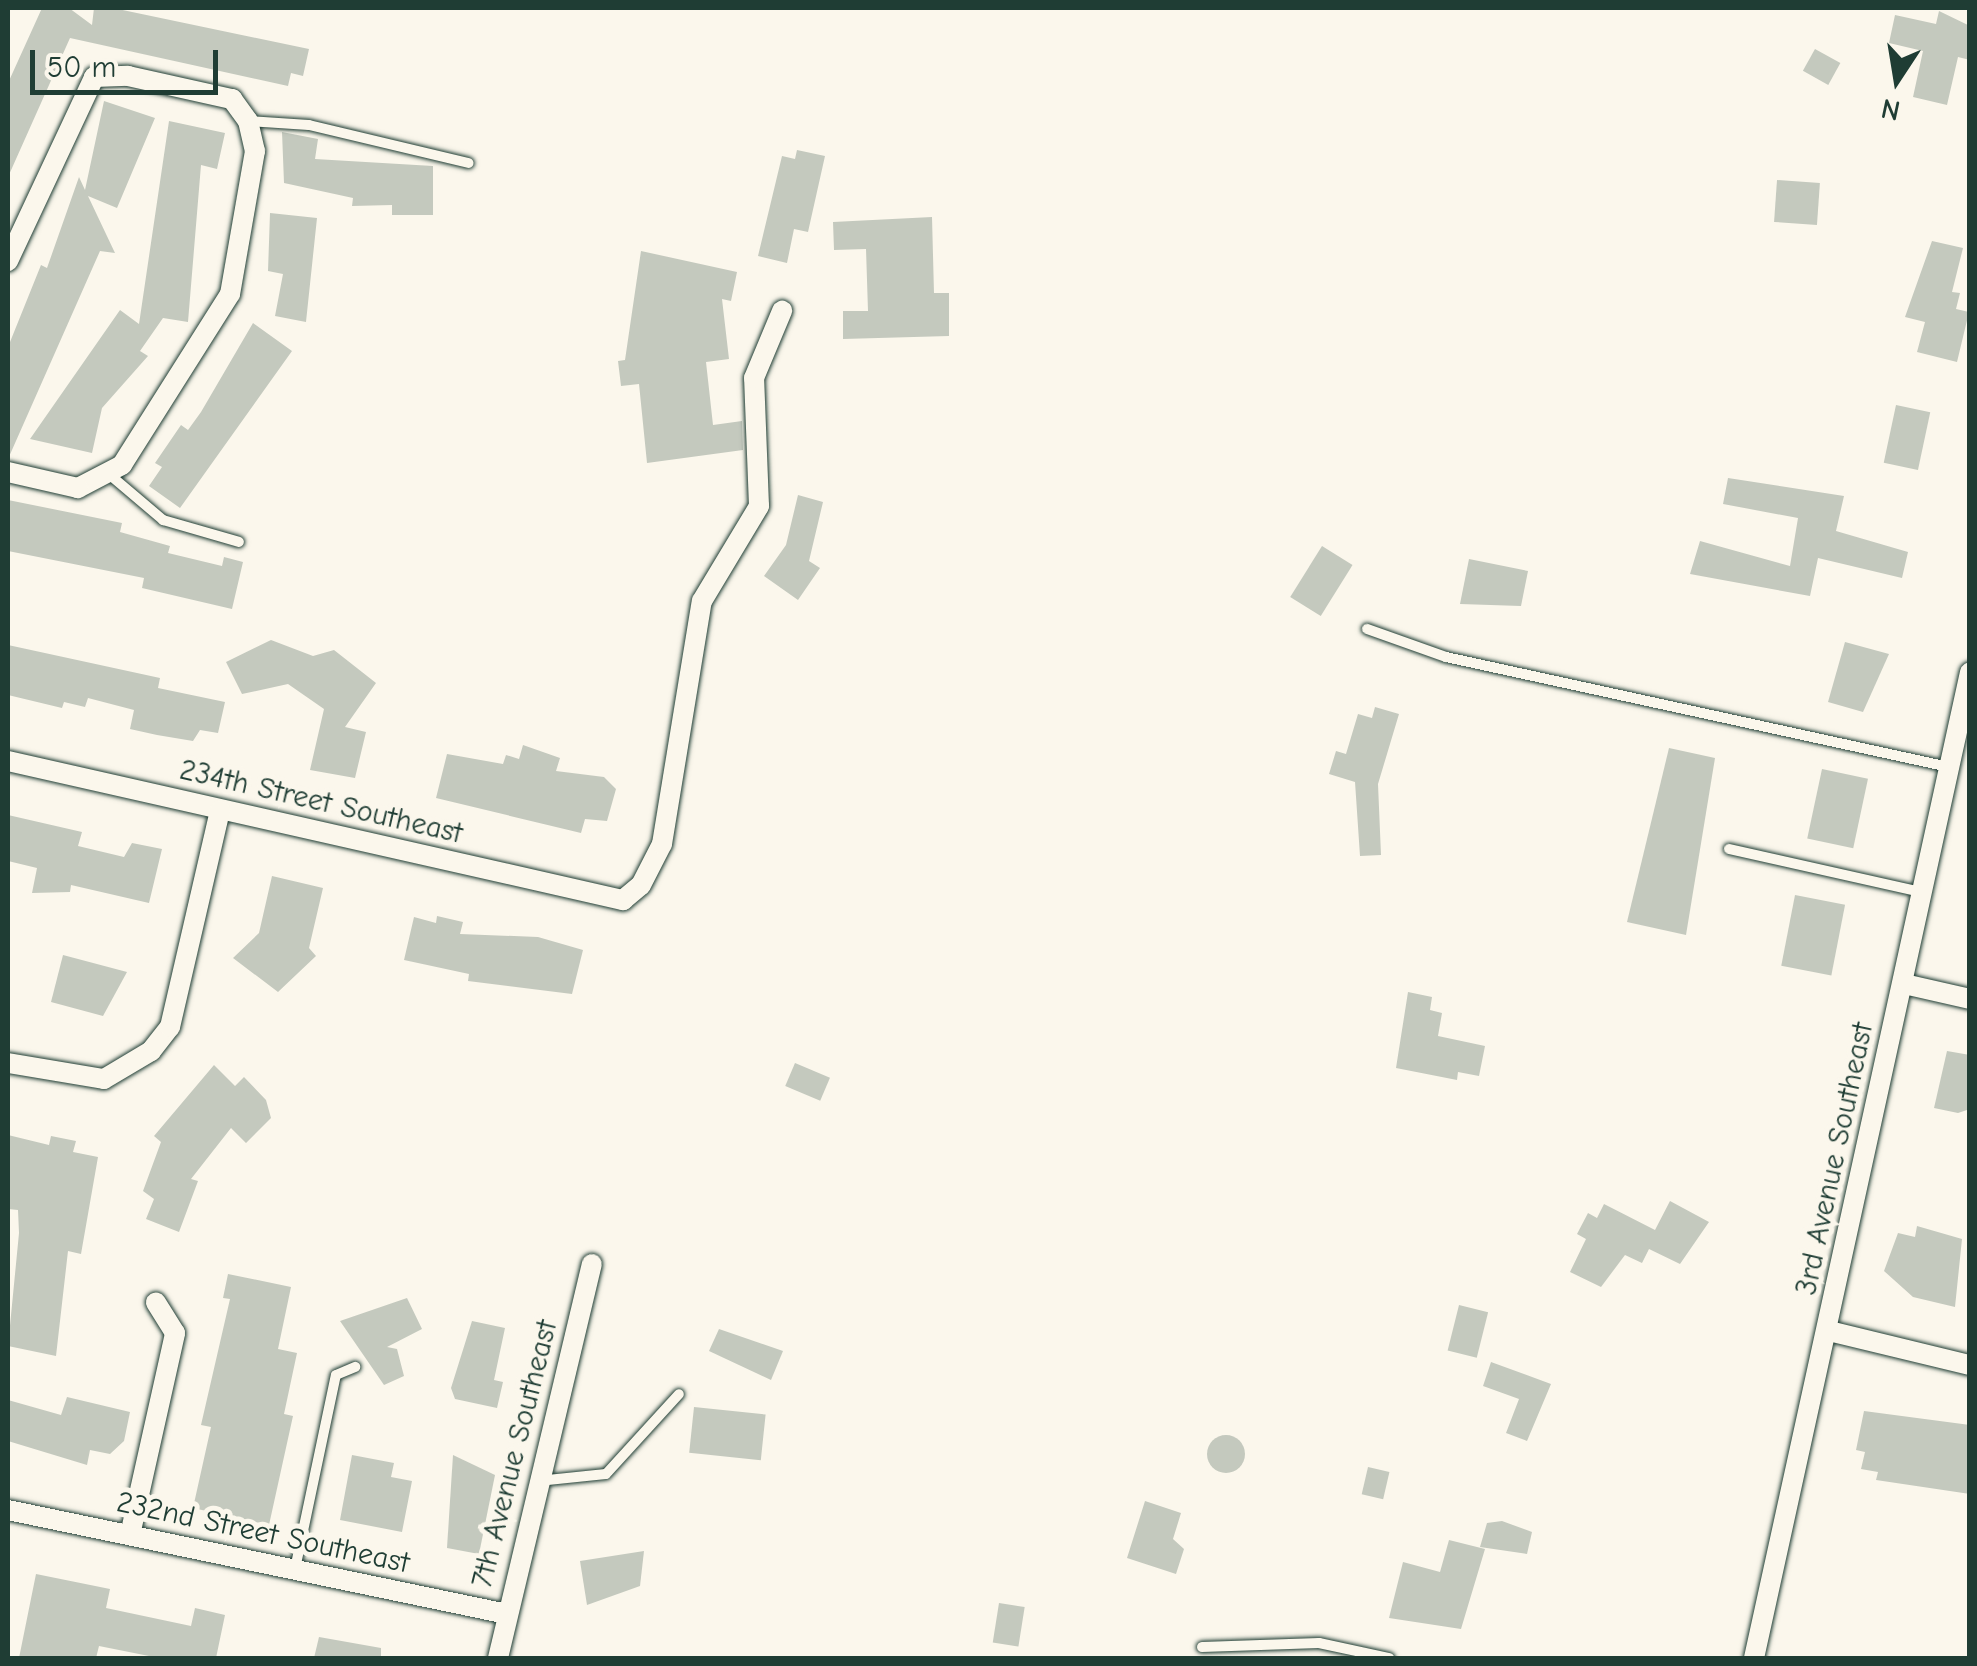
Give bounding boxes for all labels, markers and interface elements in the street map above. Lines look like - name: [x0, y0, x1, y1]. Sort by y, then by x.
- scale bar: [35, 30, 222, 92]
- north arrow: [1847, 30, 1947, 130]
- text: 50 m: [47, 50, 116, 85]
- text: N: [1879, 92, 1903, 127]
- street label: 234th Street Southeast: [176, 752, 466, 852]
- street label: 3rd Avenue Southeast: [1789, 1020, 1881, 1298]
- street label: 7th Avenue Southeast: [464, 1317, 566, 1591]
- street label: 232nd Street Southeast: [113, 1484, 413, 1582]

